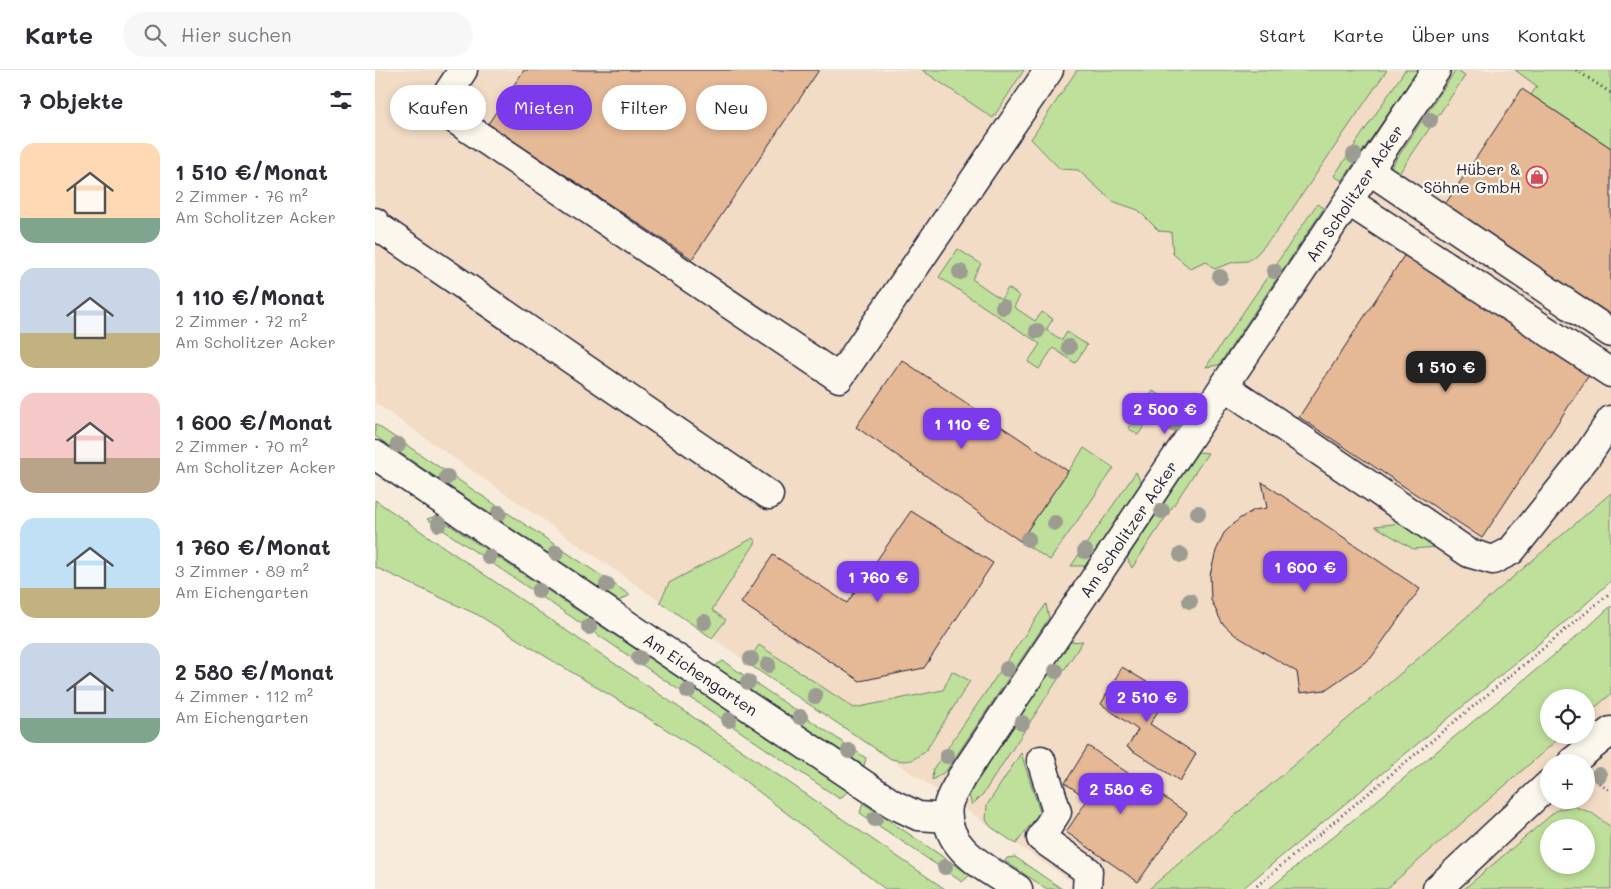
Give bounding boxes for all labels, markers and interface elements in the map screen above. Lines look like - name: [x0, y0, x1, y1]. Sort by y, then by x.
- search box: [123, 12, 473, 57]
- text: Karte: [25, 19, 93, 50]
- icon: search: [141, 21, 169, 49]
- text: Hier suchen: [181, 22, 292, 47]
- text: Start: [1259, 23, 1306, 47]
- text: Karte: [1334, 23, 1384, 47]
- text: Über uns: [1412, 23, 1490, 47]
- text: Kontakt: [1518, 23, 1586, 47]
- chip: Kaufen: [390, 85, 486, 130]
- chip: Mieten: [496, 85, 592, 130]
- chip: Filter: [602, 85, 686, 130]
- chip: Neu: [696, 85, 767, 130]
- icon: filters: [327, 86, 355, 114]
- text: 7 Objekte: [20, 87, 123, 114]
- street label: Am Scholitzer Acker: [1300, 121, 1408, 265]
- text: 1 510 €/Monat: [175, 158, 328, 185]
- place label: Hüber & Söhne GmbH: [1423, 158, 1521, 197]
- icon: home: [60, 163, 120, 223]
- shop icon: Hüber & Söhne GmbH: [1525, 165, 1549, 189]
- text: 2 Zimmer · 76 m²: [175, 185, 308, 206]
- text: Am Scholitzer Acker: [175, 206, 336, 227]
- text: 1 110 €/Monat: [175, 283, 325, 310]
- icon: home: [60, 288, 120, 348]
- text: 2 Zimmer · 72 m²: [175, 310, 307, 331]
- text: Am Scholitzer Acker: [175, 331, 336, 352]
- pin: 1 510 €: [1400, 350, 1492, 393]
- text: 1 510 €: [1417, 356, 1475, 377]
- pin: 2 500 €: [1119, 392, 1211, 435]
- text: 2 500 €: [1133, 398, 1197, 419]
- text: 1 600 €/Monat: [175, 408, 332, 435]
- pin: 1 110 €: [916, 408, 1008, 450]
- icon: home: [60, 413, 120, 473]
- text: 1 110 €: [934, 413, 990, 434]
- text: 2 Zimmer · 70 m²: [175, 435, 308, 456]
- text: Am Scholitzer Acker: [175, 456, 336, 477]
- street label: Am Scholitzer Acker: [1074, 457, 1182, 601]
- text: 1 760 €/Monat: [175, 533, 331, 560]
- icon: home: [60, 538, 120, 598]
- pin: 1 600 €: [1259, 550, 1351, 593]
- text: 1 600 €: [1274, 556, 1336, 577]
- text: 3 Zimmer · 89 m²: [175, 560, 309, 581]
- pin: 1 760 €: [832, 560, 924, 603]
- text: 1 760 €: [848, 566, 908, 587]
- text: Am Eichengarten: [175, 581, 308, 602]
- street label: Am Eichengarten: [640, 628, 762, 720]
- text: 2 580 €/Monat: [175, 658, 334, 685]
- icon: home: [60, 663, 120, 723]
- pin: 2 510 €: [1101, 680, 1193, 723]
- text: 4 Zimmer · 112 m²: [175, 685, 313, 706]
- text: 2 510 €: [1117, 686, 1177, 707]
- map controls: [1540, 689, 1595, 874]
- button: locate: [1540, 689, 1595, 744]
- text: Am Eichengarten: [175, 706, 308, 727]
- button: +: [1540, 754, 1595, 809]
- pin: 2 580 €: [1075, 772, 1167, 815]
- text: 2 580 €: [1090, 778, 1153, 799]
- button: −: [1540, 819, 1595, 874]

